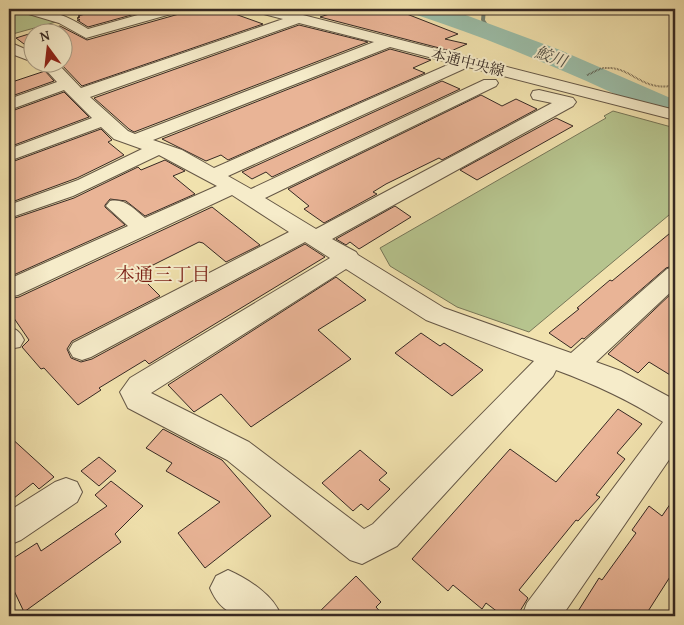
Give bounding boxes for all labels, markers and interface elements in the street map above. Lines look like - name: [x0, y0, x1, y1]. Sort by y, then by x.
- north arrow: [22, 22, 72, 72]
- text: N: [38, 24, 52, 46]
- water label: 鮫川: [532, 39, 572, 73]
- street label: 本通中央線: [429, 43, 507, 81]
- district label: 本通三丁目: [115, 260, 211, 288]

